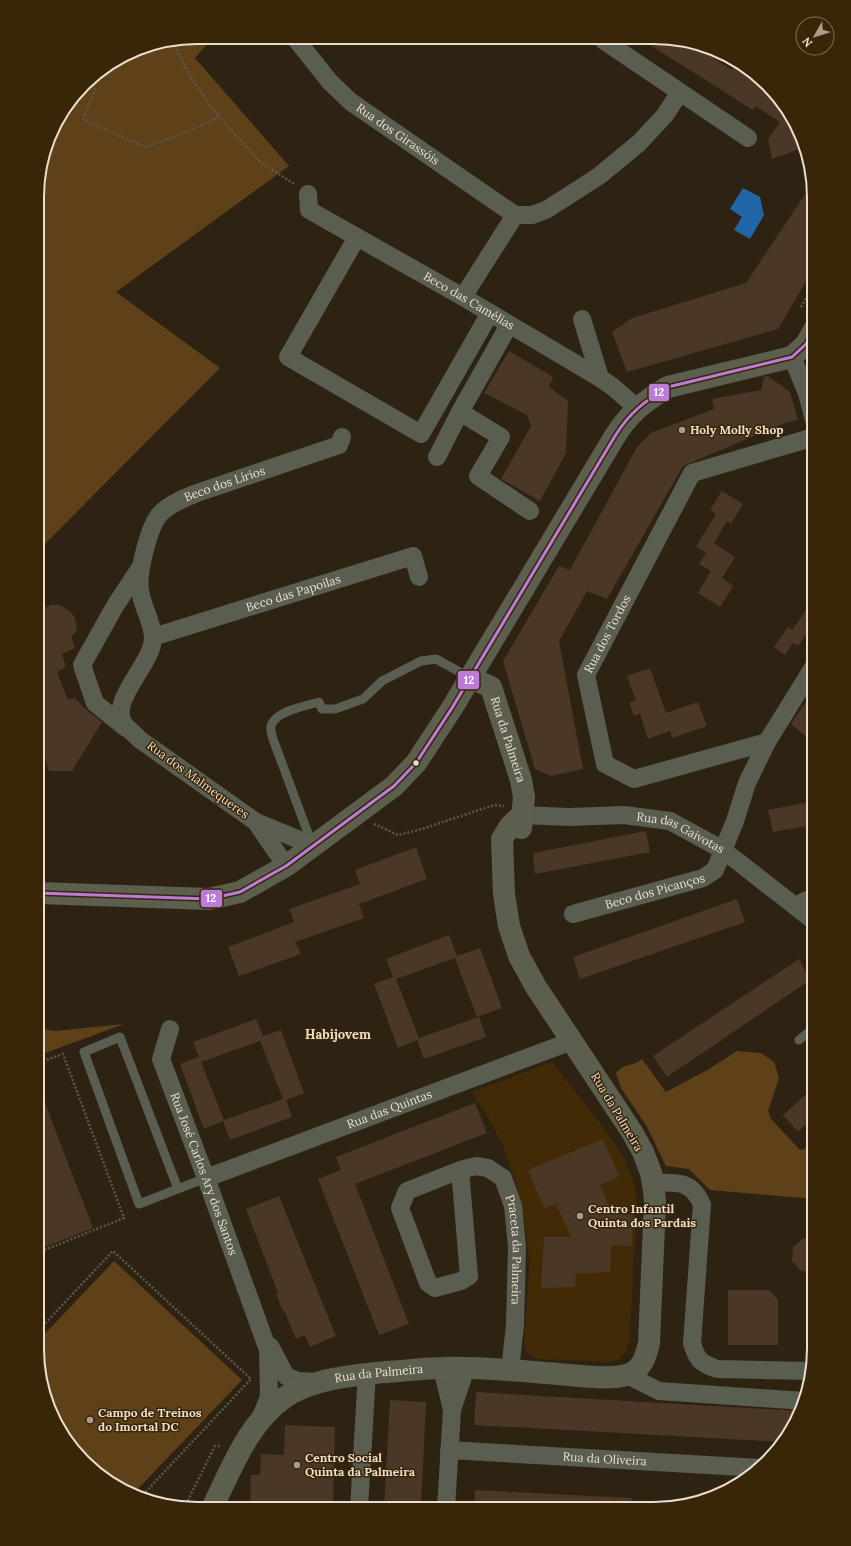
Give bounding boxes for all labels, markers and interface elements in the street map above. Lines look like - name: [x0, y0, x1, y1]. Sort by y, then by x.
- north arrow: [795, 16, 835, 56]
- text: N: [799, 34, 815, 50]
- street label: Rua dos Girassóis: [353, 100, 443, 168]
- street label: Beco das Camélias: [421, 268, 518, 333]
- line badge: 12: [648, 383, 670, 402]
- text: 12: [654, 385, 664, 399]
- place label: Holy Molly Shop: [690, 422, 783, 437]
- marker: Holy Molly Shop: [677, 425, 687, 435]
- street label: Beco dos Lírios: [182, 462, 267, 504]
- street label: Beco das Papoilas: [244, 571, 343, 615]
- street label: Rua dos Tordos: [580, 592, 634, 675]
- line badge: 12: [457, 670, 480, 690]
- text: 12: [464, 673, 474, 687]
- street label: Rua da Palmeira: [488, 694, 529, 784]
- street label: Rua dos Malmequeres: [144, 738, 253, 822]
- unlabelled marker: [411, 758, 421, 768]
- street label: Rua das Gaivotas: [636, 809, 727, 856]
- street label: Beco dos Picanços: [603, 870, 707, 912]
- line badge: 12: [200, 889, 223, 908]
- text: 12: [206, 891, 216, 905]
- district label: Habijovem: [305, 1026, 371, 1043]
- street label: Rua da Palmeira: [588, 1070, 647, 1154]
- street label: Rua das Quintas: [345, 1086, 435, 1132]
- street label: Rua José Carlos Ary dos Santos: [167, 1090, 241, 1258]
- street label: Praceta da Palmeira: [503, 1192, 525, 1305]
- place label: Centro Infantil Quinta dos Pardais: [588, 1201, 696, 1230]
- marker: Centro Infantil Quinta dos Pardais: [575, 1211, 585, 1221]
- street label: Rua da Palmeira: [333, 1361, 424, 1386]
- place label: Campo de Treinos do Imortal DC: [98, 1405, 202, 1434]
- marker: Campo de Treinos do Imortal DC: [85, 1415, 95, 1425]
- street label: Rua da Oliveira: [562, 1449, 647, 1468]
- place label: Centro Social Quinta da Palmeira: [305, 1450, 416, 1479]
- marker: Centro Social Quinta da Palmeira: [292, 1460, 302, 1470]

